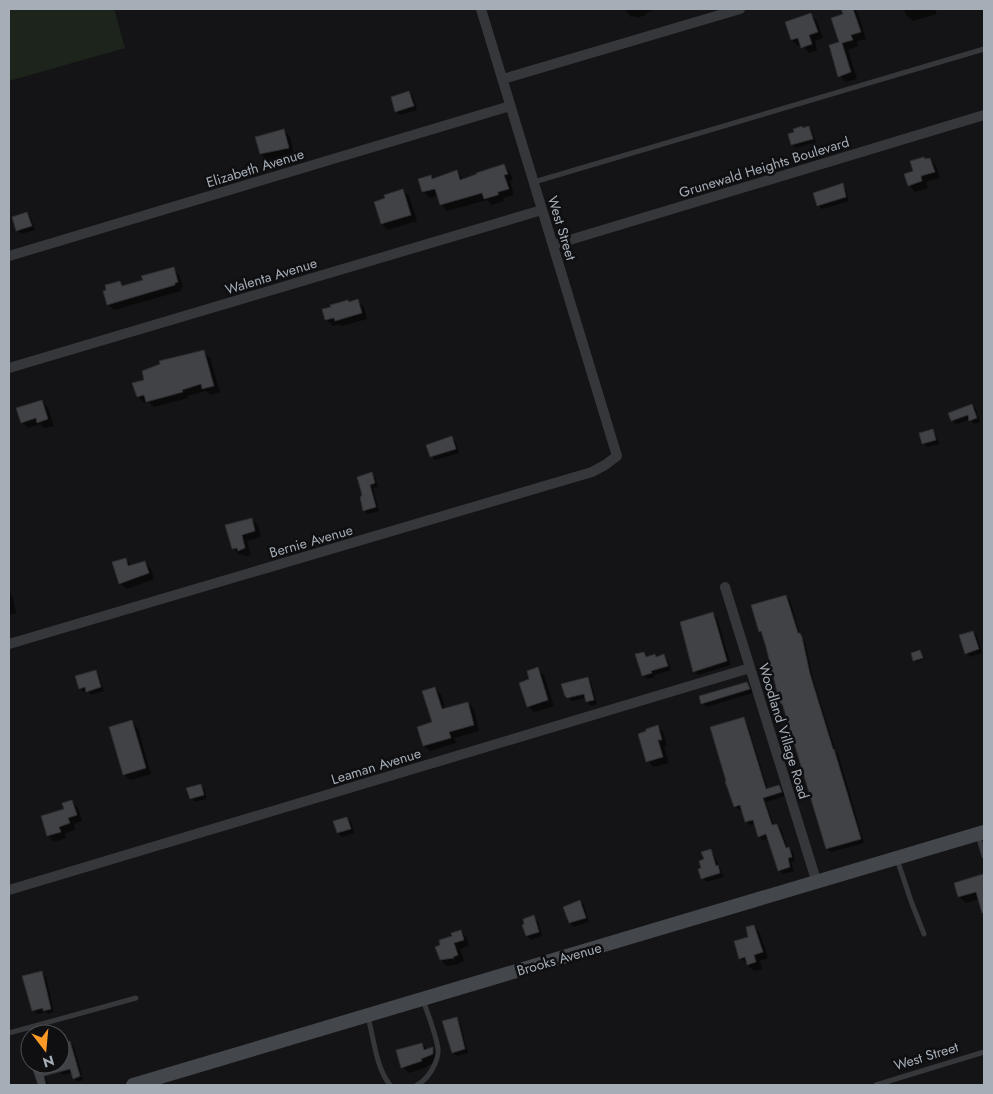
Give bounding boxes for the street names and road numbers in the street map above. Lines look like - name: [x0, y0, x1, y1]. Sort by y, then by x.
- street label: Grunewald Heights Boulevard: [676, 132, 852, 202]
- street label: Elizabeth Avenue: [204, 144, 306, 192]
- street label: West Street: [543, 193, 581, 263]
- street label: Walenta Avenue: [223, 253, 319, 299]
- street label: Bernie Avenue: [267, 520, 355, 562]
- street label: Woodland Village Road: [754, 661, 814, 801]
- street label: Leaman Avenue: [329, 743, 423, 789]
- street label: Brooks Avenue: [514, 937, 604, 981]
- street label: West Street: [891, 1037, 961, 1075]

